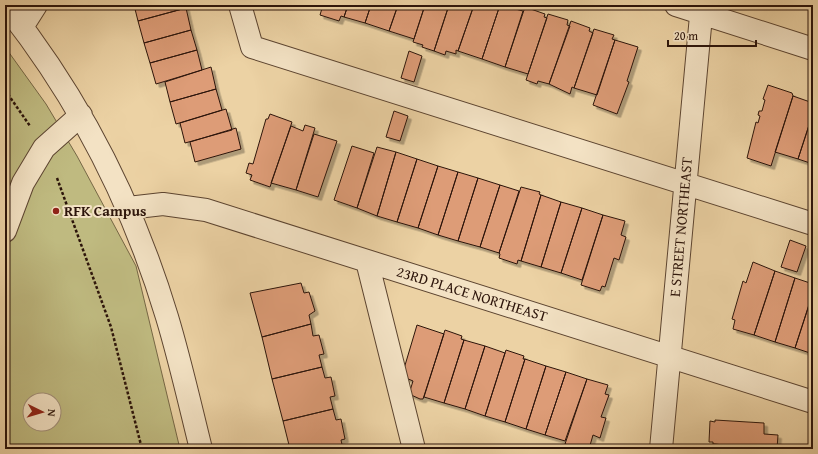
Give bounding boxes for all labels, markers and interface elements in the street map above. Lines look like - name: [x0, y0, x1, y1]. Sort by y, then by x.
- scale bar: [668, 22, 756, 48]
- text: 20 m: [674, 27, 698, 44]
- street label: E STREET NORTHEAST: [664, 156, 697, 298]
- place label: RFK Campus: [64, 200, 146, 221]
- marker: RFK Campus: [51, 206, 61, 216]
- street label: 23RD PLACE NORTHEAST: [394, 261, 551, 327]
- north arrow: [22, 392, 62, 432]
- text: N: [44, 409, 60, 418]

